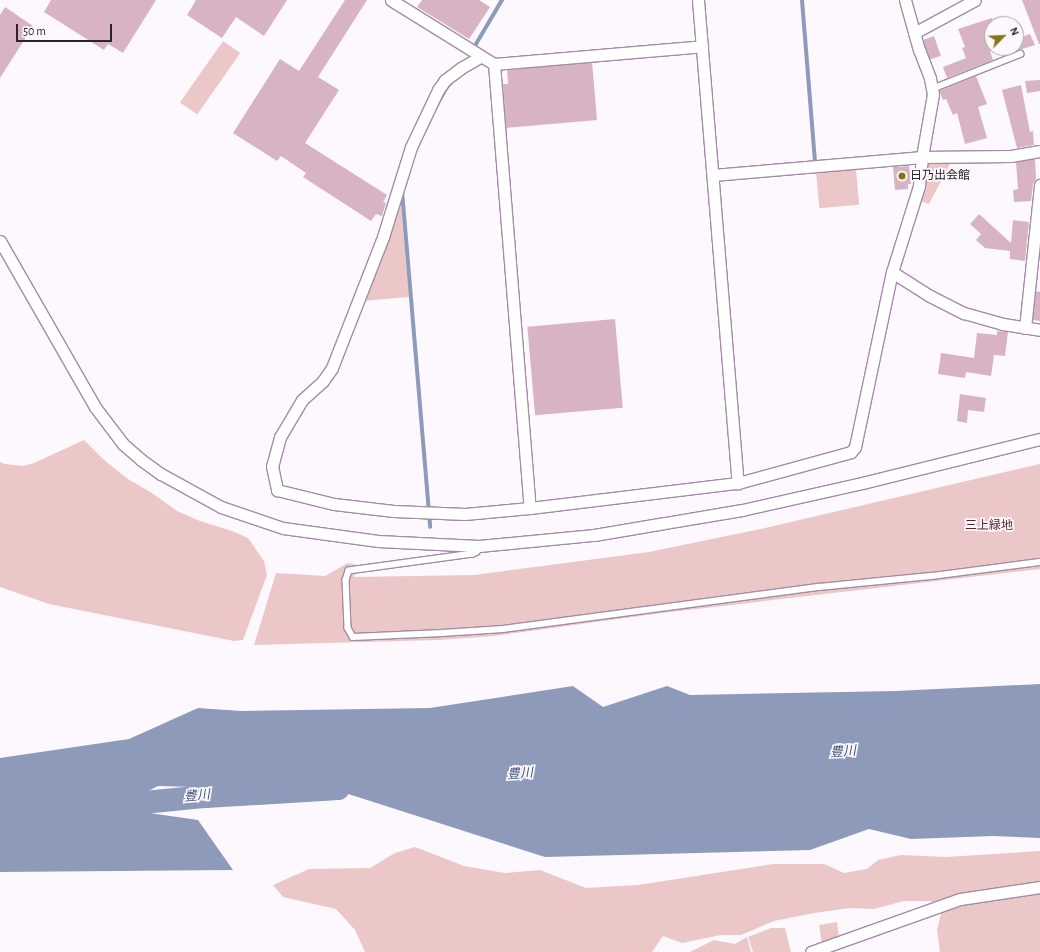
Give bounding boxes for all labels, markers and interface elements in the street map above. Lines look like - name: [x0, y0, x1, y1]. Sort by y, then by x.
- scale bar: [18, 16, 114, 42]
- north arrow: [984, 16, 1024, 56]
- text: 50 m: [23, 25, 46, 37]
- text: N: [1008, 26, 1021, 37]
- place label: 日乃出会館: [910, 169, 970, 183]
- marker: 日乃出会館: [897, 171, 907, 181]
- park label: 三上緑地: [965, 519, 1013, 533]
- water label: 豊川: [829, 744, 857, 762]
- water label: 豊川: [506, 766, 534, 784]
- water label: 豊川: [183, 788, 211, 806]

